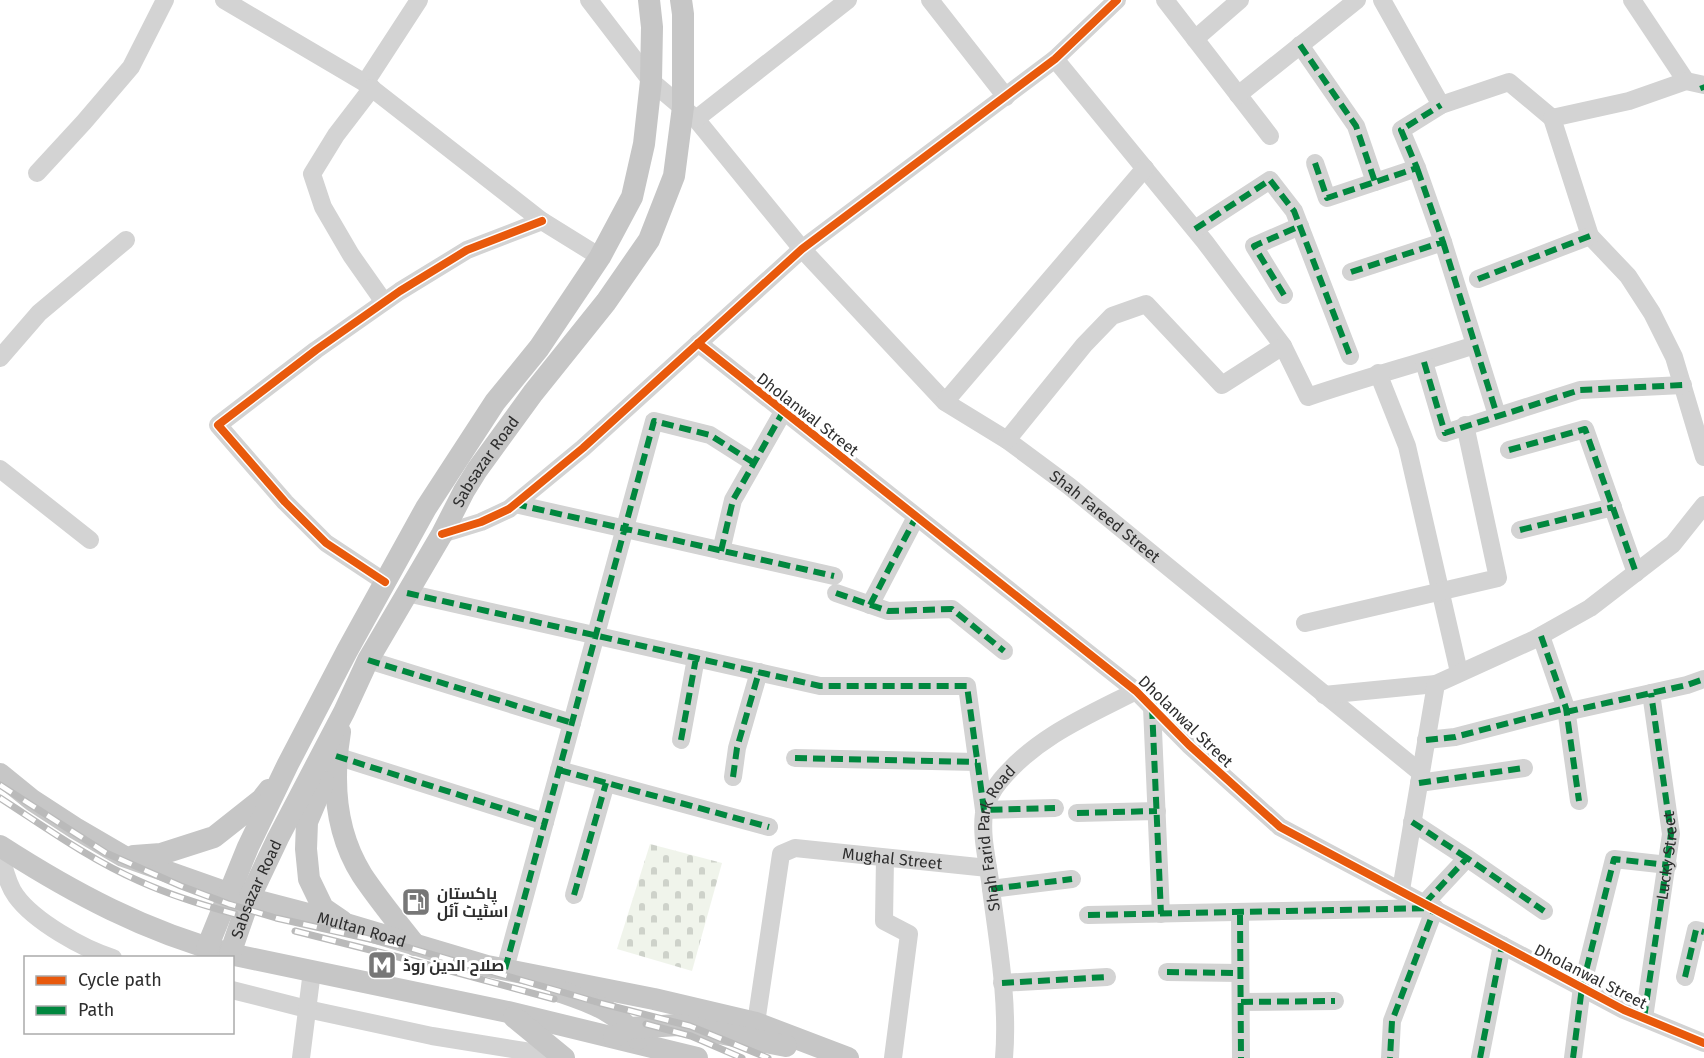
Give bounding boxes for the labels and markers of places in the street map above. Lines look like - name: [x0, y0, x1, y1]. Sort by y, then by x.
- place label: پاکستان اسٹیٹ آئل: [437, 884, 508, 921]
- fuel station icon: پاکستان اسٹیٹ آئل: [400, 886, 432, 918]
- metro station icon: صلاح الدین روڈ: [366, 949, 398, 981]
- place label: صلاح الدین روڈ: [403, 956, 504, 976]

